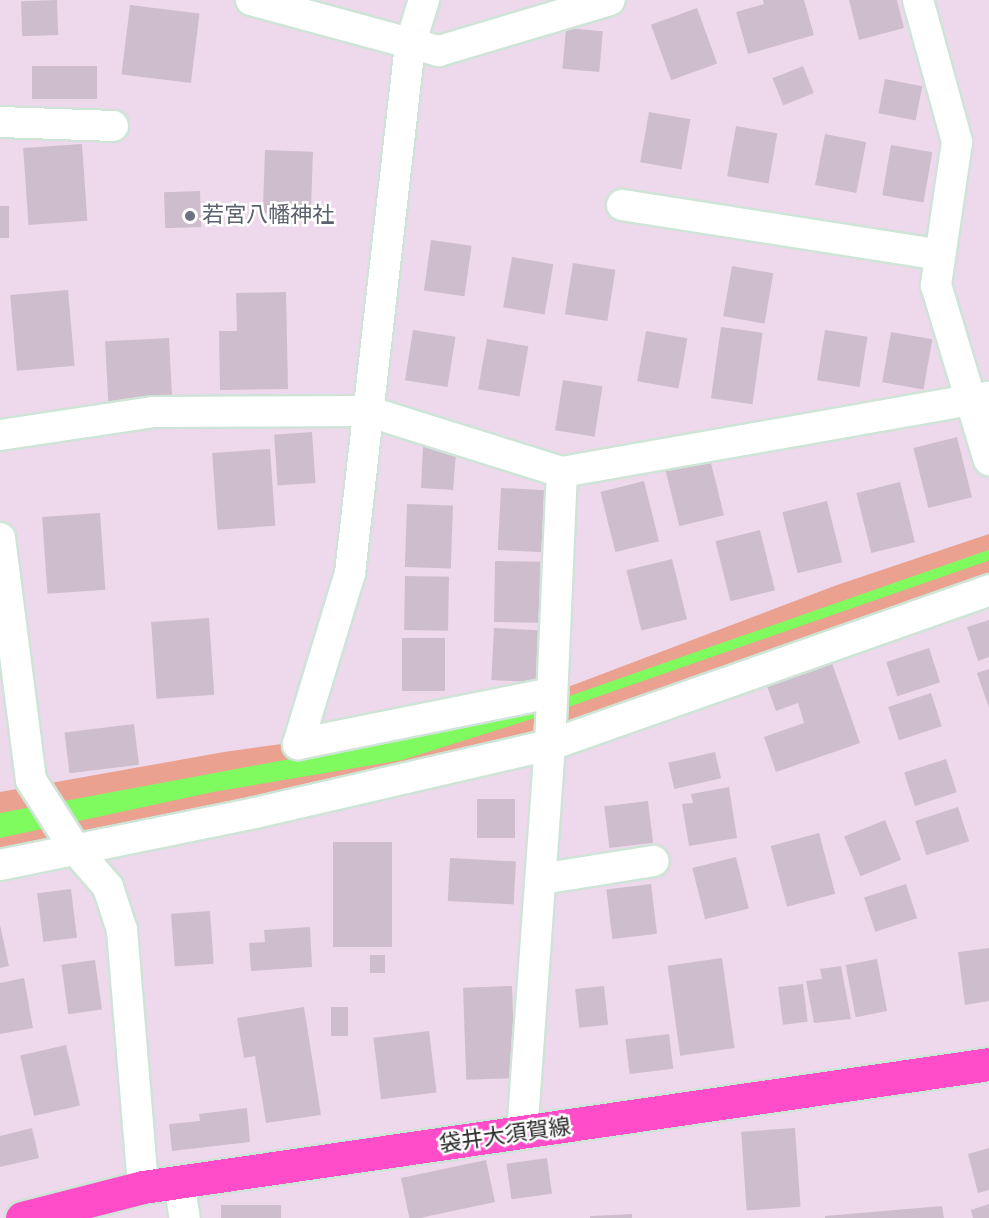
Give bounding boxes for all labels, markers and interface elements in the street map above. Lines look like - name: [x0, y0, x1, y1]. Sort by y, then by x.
- place label: 若宮八幡神社: [202, 203, 334, 229]
- marker: 若宮八幡神社: [183, 209, 197, 223]
- street label: 袋井大須賀線: [438, 1114, 572, 1158]

